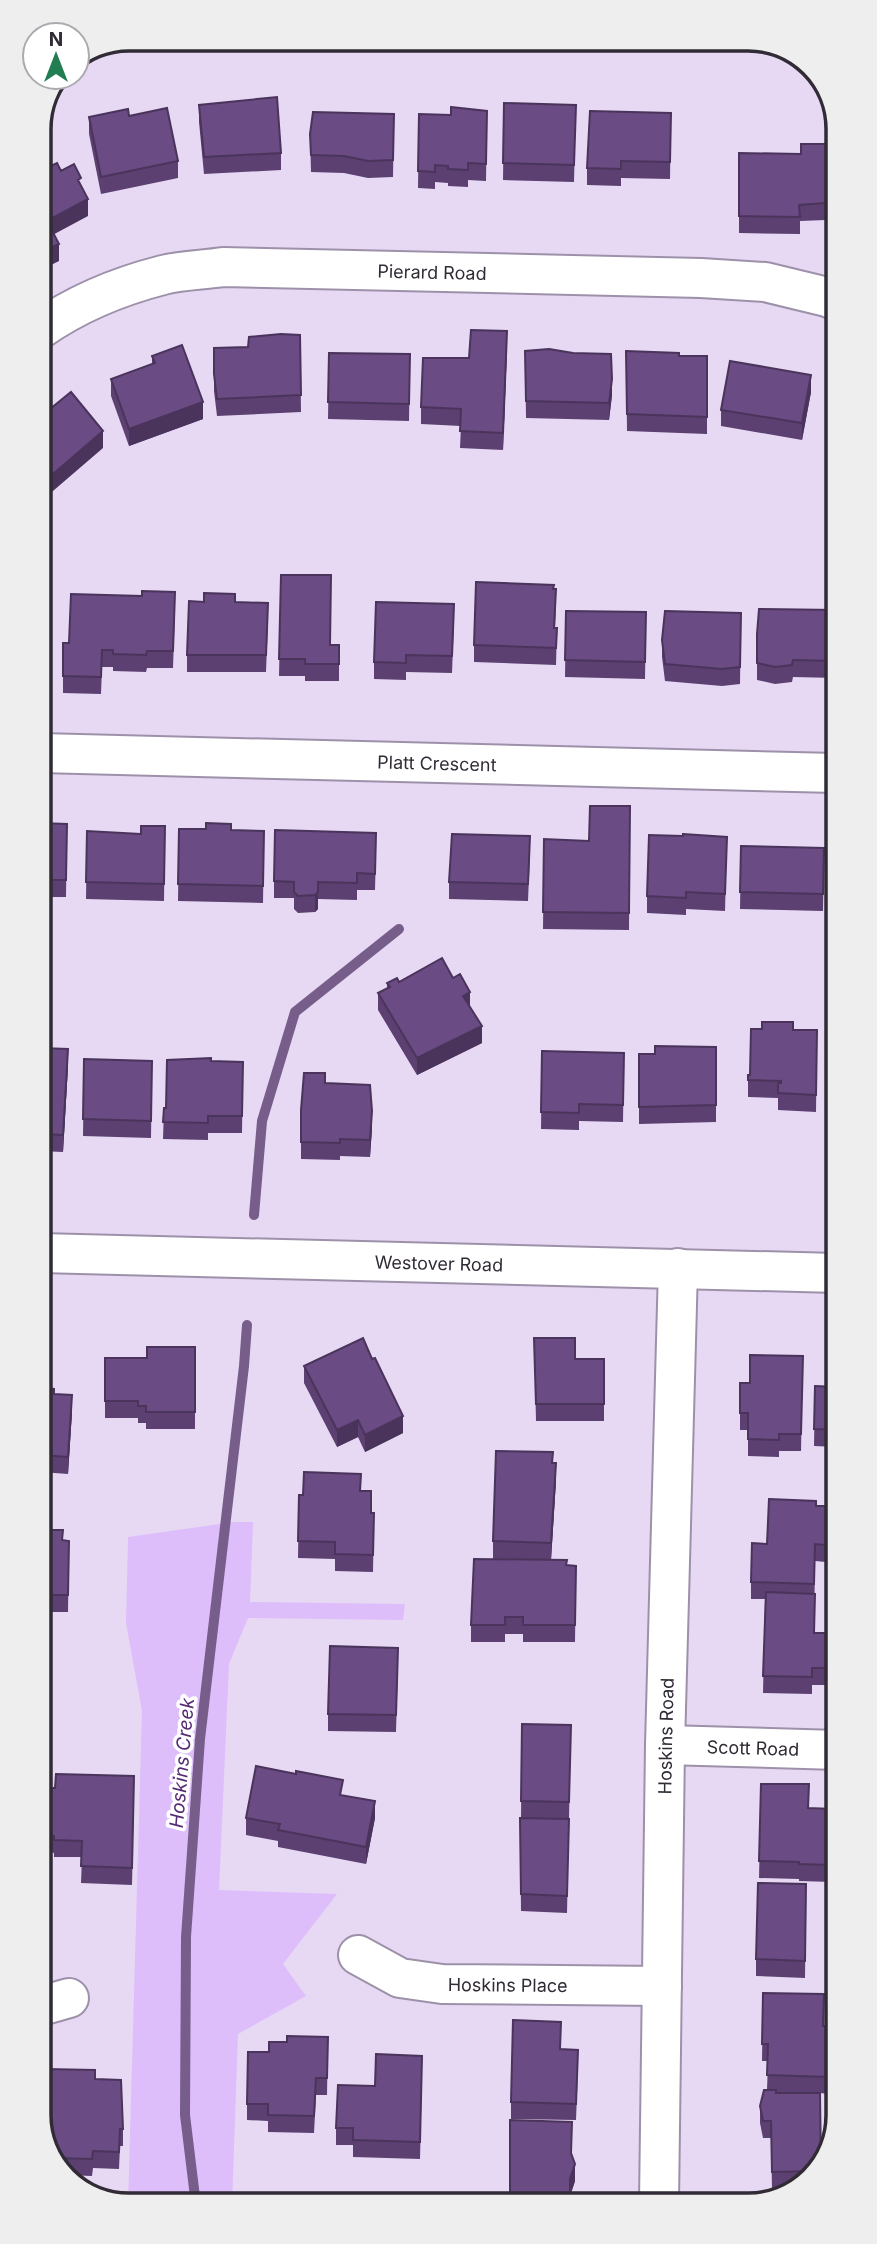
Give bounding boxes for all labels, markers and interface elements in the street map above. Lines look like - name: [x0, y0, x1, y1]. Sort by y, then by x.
- north arrow: [21, 21, 91, 91]
- text: N: [49, 28, 63, 51]
- street label: Pierard Road: [377, 260, 487, 284]
- street label: Platt Crescent: [377, 751, 497, 775]
- street label: Westover Road: [374, 1251, 503, 1275]
- street label: Hoskins Road: [654, 1677, 677, 1794]
- water label: Hoskins Creek: [165, 1697, 199, 1829]
- street label: Scott Road: [706, 1736, 799, 1759]
- street label: Hoskins Place: [448, 1974, 568, 1996]

